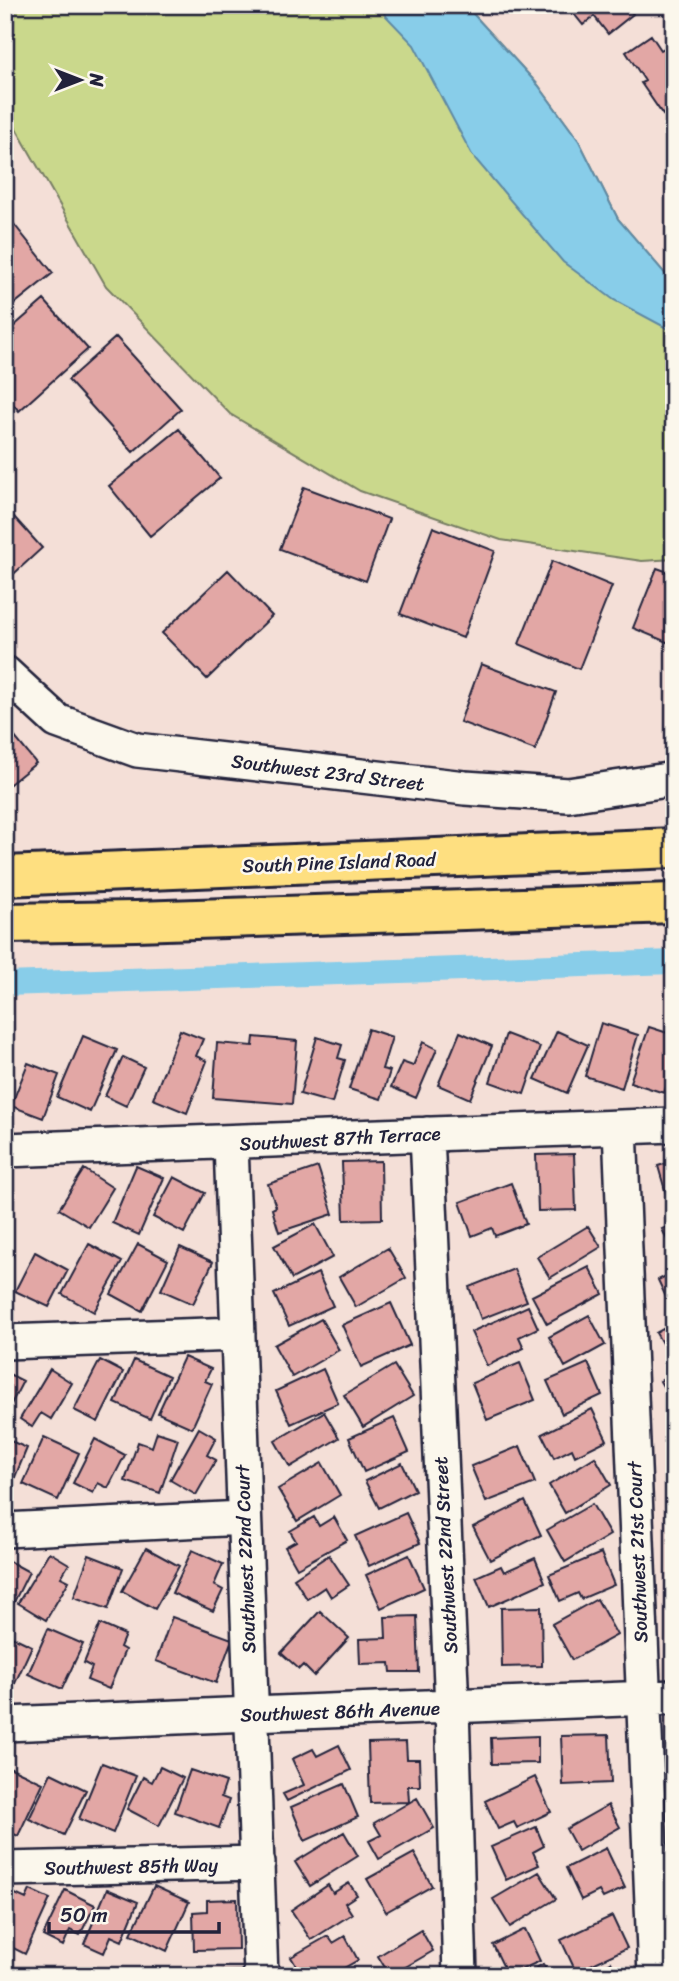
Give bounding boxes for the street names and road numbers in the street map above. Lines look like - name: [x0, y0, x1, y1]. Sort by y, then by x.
- street label: Southwest 23rd Street: [230, 744, 426, 801]
- street label: South Pine Island Road: [242, 843, 437, 882]
- street label: Southwest 87th Terrace: [239, 1117, 442, 1160]
- street label: Southwest 22nd Street: [424, 1456, 467, 1654]
- street label: Southwest 21st Court: [618, 1459, 657, 1643]
- street label: Southwest 22nd Court: [226, 1463, 265, 1654]
- street label: Southwest 86th Avenue: [240, 1692, 440, 1731]
- street label: Southwest 85th Way: [44, 1848, 218, 1885]

